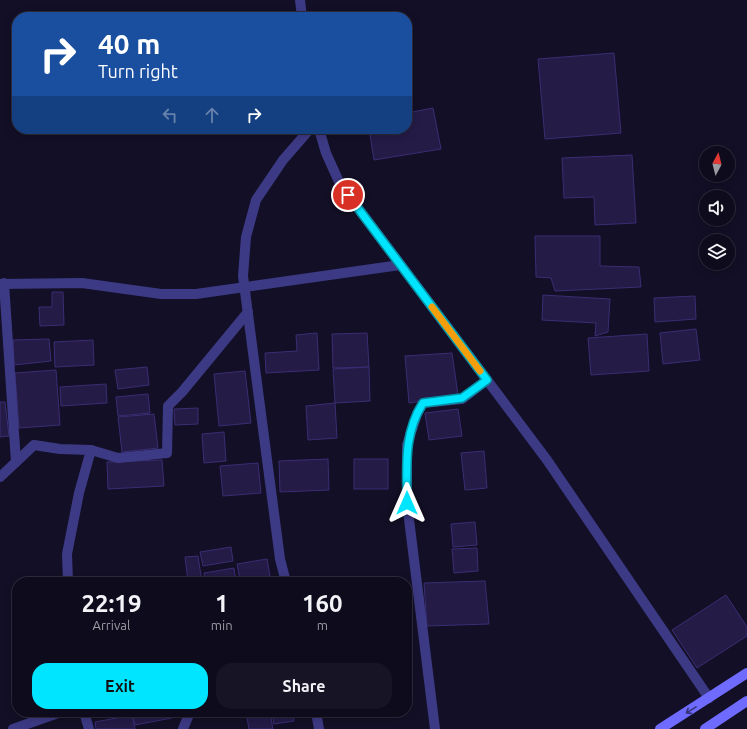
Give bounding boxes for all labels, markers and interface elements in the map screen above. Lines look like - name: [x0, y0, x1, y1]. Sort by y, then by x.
- icon: right: [32, 28, 84, 80]
- text: 40 m: [98, 28, 160, 59]
- text: Turn right: [98, 61, 178, 81]
- icon: left: [159, 104, 181, 126]
- icon: ahead: [201, 104, 223, 126]
- icon: right: [243, 104, 265, 126]
- north arrow: [699, 146, 735, 182]
- map controls: [699, 146, 735, 270]
- pin: [331, 178, 365, 212]
- icon: arrive: [337, 184, 359, 206]
- button: sound: [699, 190, 735, 226]
- button: layers: [699, 234, 735, 270]
- position arrow: [386, 482, 428, 524]
- text: 22:19: [81, 590, 141, 617]
- text: 1: [215, 590, 228, 617]
- text: 160: [302, 590, 343, 617]
- text: Arrival: [92, 618, 130, 632]
- text: min: [211, 618, 233, 632]
- text: m: [317, 618, 328, 632]
- button: Exit: [32, 663, 208, 709]
- button: Share: [216, 663, 392, 709]
- one-way arrow: [686, 706, 697, 714]

